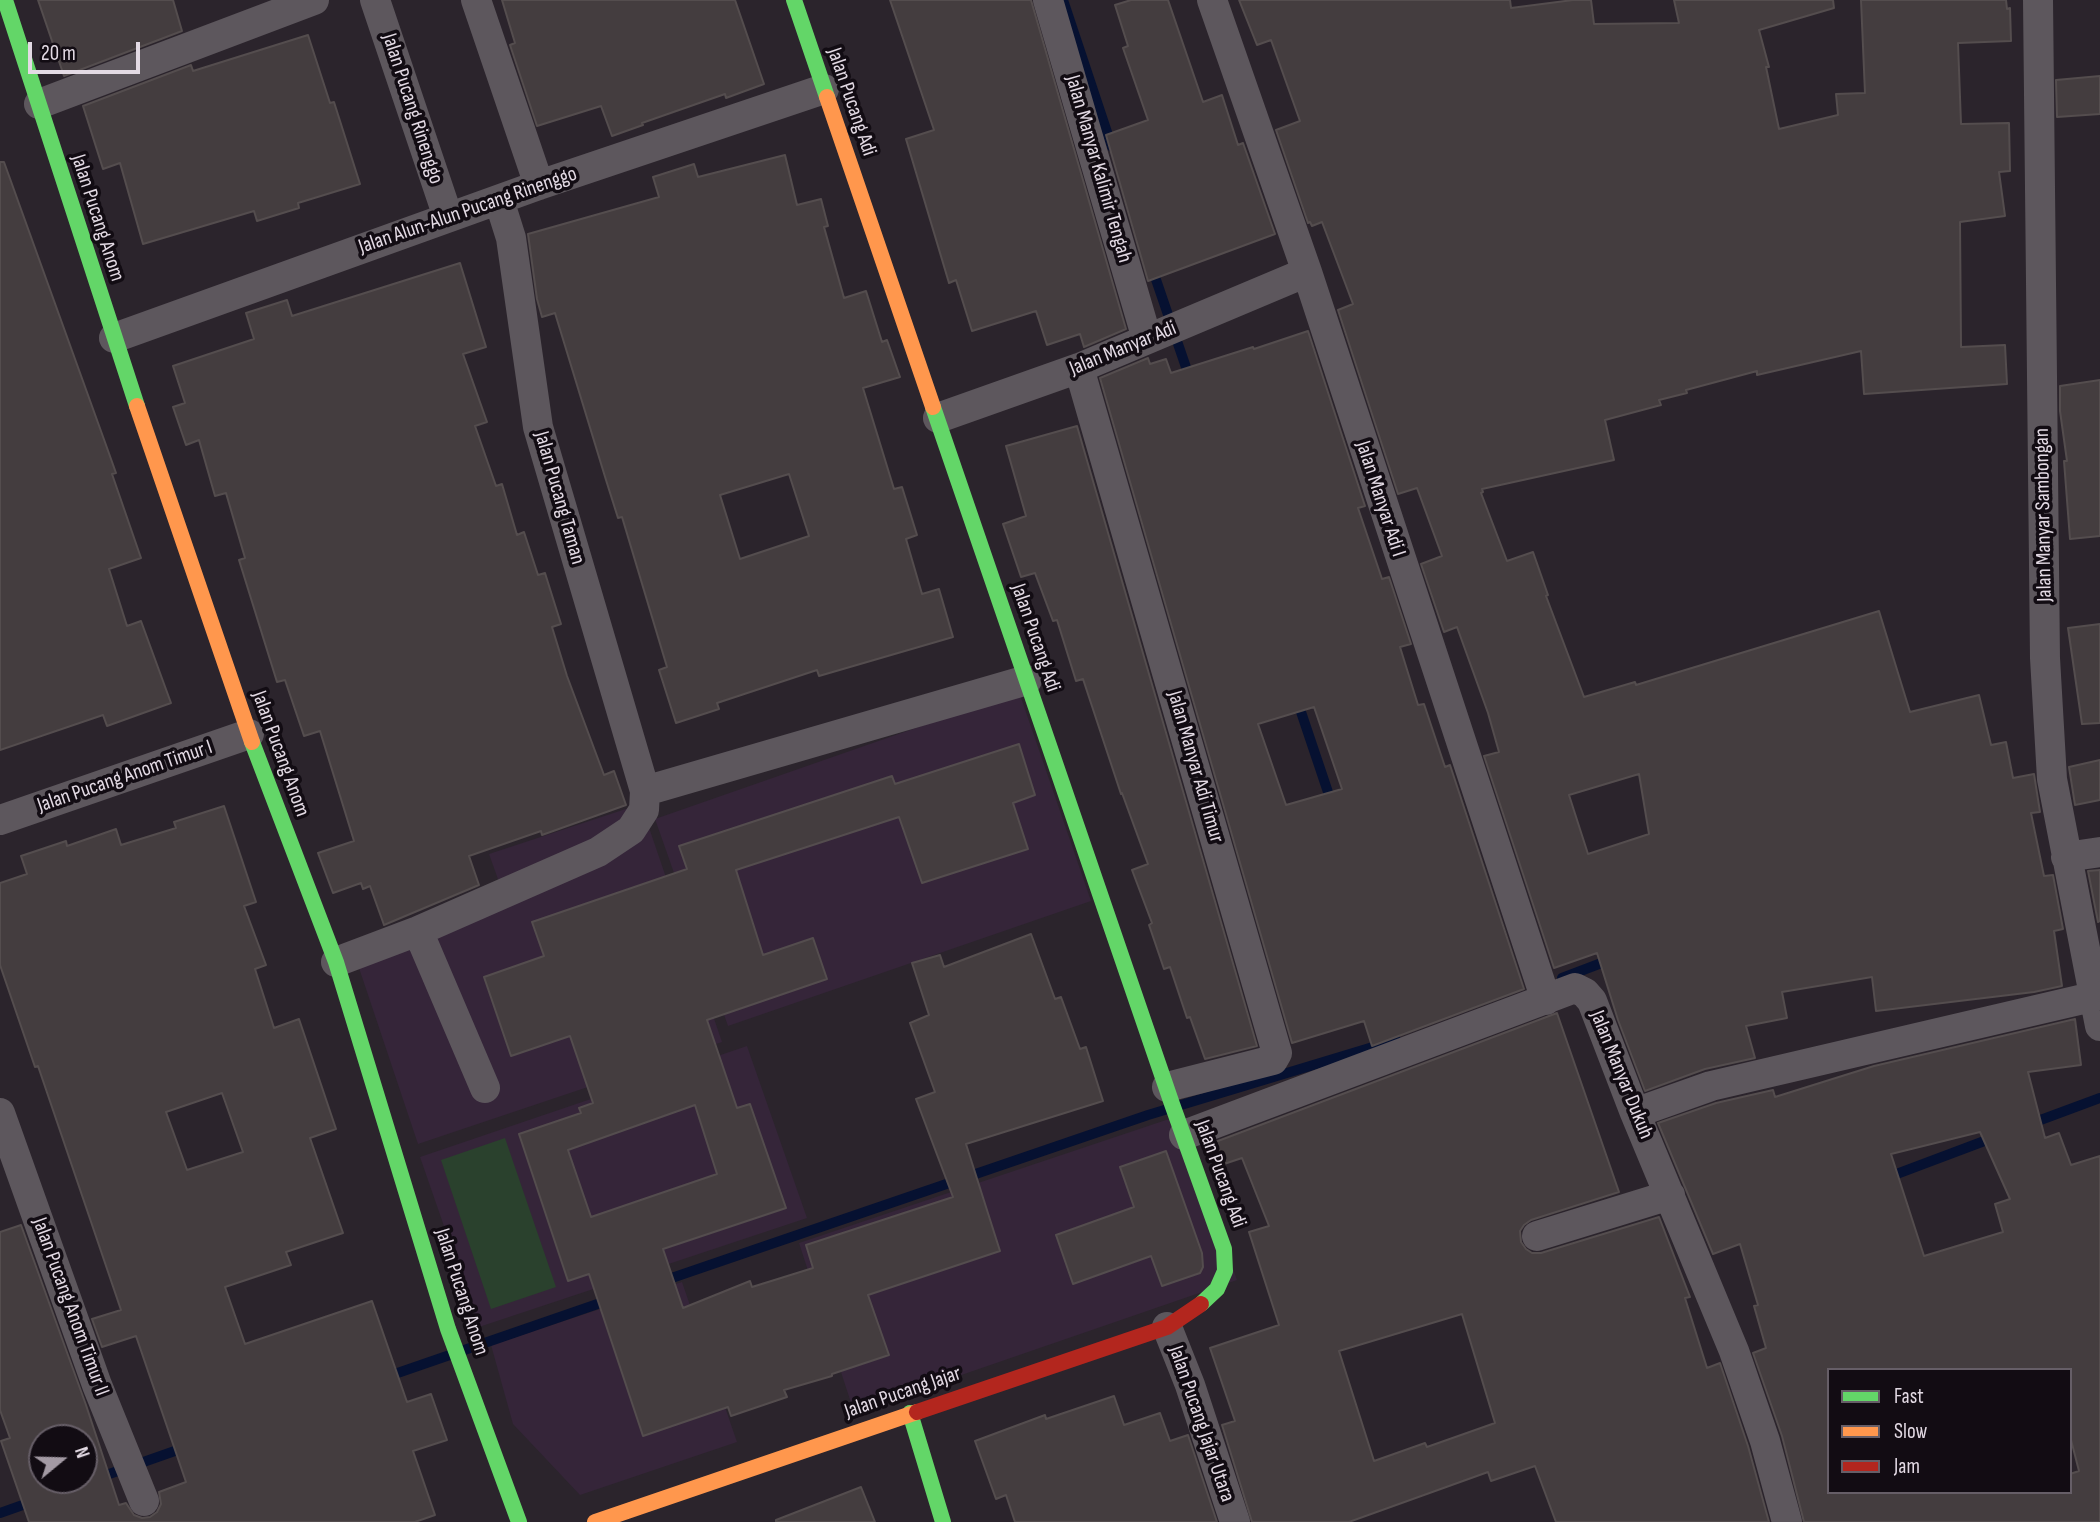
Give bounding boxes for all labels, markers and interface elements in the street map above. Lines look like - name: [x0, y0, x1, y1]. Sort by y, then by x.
- scale bar: [32, 28, 144, 72]
- street label: Jalan Pucang Rinenggo: [376, 31, 448, 187]
- text: 20 m: [41, 41, 76, 66]
- street label: Jalan Pucang Adi: [821, 45, 881, 159]
- street label: Jalan Manyar Kalimir Tengah: [1059, 72, 1137, 266]
- street label: Jalan Pucang Anom: [65, 151, 129, 285]
- street label: Jalan Alun-Alun Pucang Rinenggo: [356, 162, 580, 260]
- street label: Jalan Manyar Adi: [1066, 316, 1180, 382]
- street label: Jalan Manyar Sambongan: [2030, 428, 2058, 602]
- street label: Jalan Pucang Taman: [528, 429, 590, 567]
- street label: Jalan Manyar Adi I: [1349, 438, 1411, 560]
- street label: Jalan Pucang Adi: [1005, 581, 1065, 695]
- street label: Jalan Pucang Anom: [246, 688, 314, 820]
- street label: Jalan Manyar Adi Timur: [1161, 688, 1229, 846]
- street label: Jalan Pucang Anom Timur I: [34, 735, 216, 819]
- street label: Jalan Manyar Dukuh: [1584, 1007, 1658, 1143]
- street label: Jalan Pucang Adi: [1189, 1117, 1251, 1231]
- street label: Jalan Pucang Anom Timur II: [26, 1214, 114, 1400]
- street label: Jalan Pucang Anom: [429, 1225, 493, 1359]
- street label: Jalan Pucang Jajar Utara: [1162, 1343, 1240, 1505]
- street label: Jalan Pucang Jajar: [841, 1361, 965, 1425]
- legend: [1827, 1368, 2072, 1494]
- text: Fast: [1894, 1384, 1924, 1409]
- text: Slow: [1894, 1419, 1927, 1444]
- north arrow: [28, 1424, 98, 1494]
- text: N: [69, 1444, 94, 1461]
- text: Jam: [1894, 1454, 1920, 1479]

